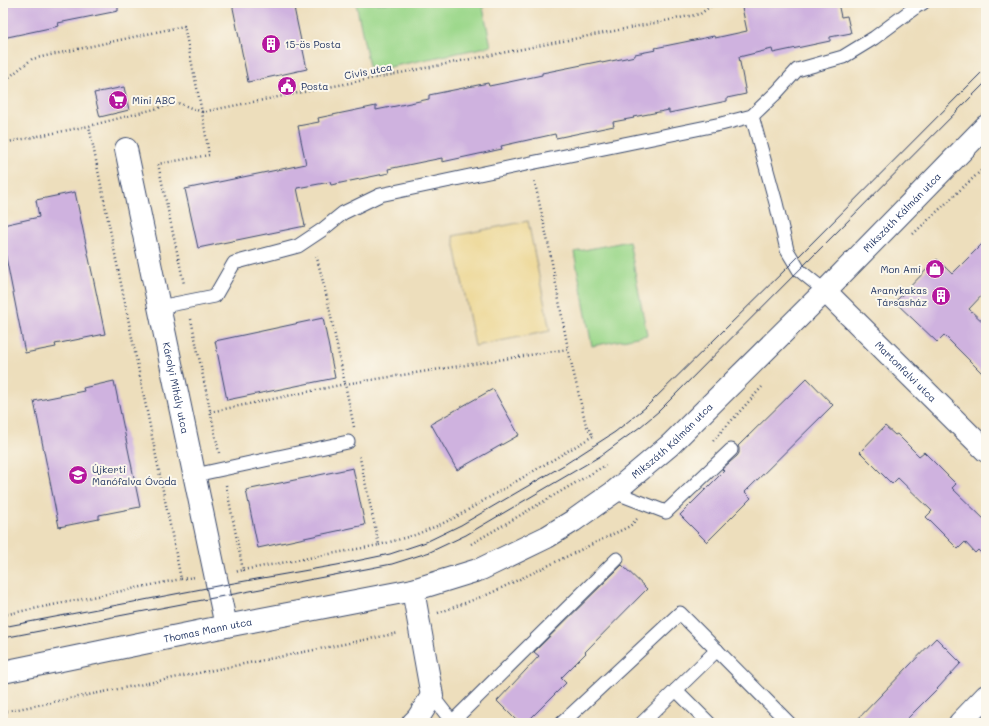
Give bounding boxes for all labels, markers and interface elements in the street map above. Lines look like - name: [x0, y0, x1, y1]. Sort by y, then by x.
- building icon: 15-ös Posta: [260, 33, 282, 55]
- place label: 15-ös Posta: [285, 37, 341, 51]
- street label: Cívis utca: [343, 59, 393, 83]
- public building icon: Posta: [276, 75, 298, 97]
- place label: Posta: [301, 79, 329, 93]
- supermarket icon: Mini ABC: [107, 89, 129, 111]
- place label: Mini ABC: [132, 93, 175, 107]
- street label: Mikszáth Kálmán utca: [860, 169, 944, 255]
- shop icon: Mon Ami: [924, 258, 946, 280]
- place label: Mon Ami: [880, 262, 921, 276]
- place label: Aranykakas Társasház: [870, 283, 927, 309]
- building icon: Aranykakas Társasház: [930, 285, 952, 307]
- street label: Martonfalvi utca: [872, 338, 940, 405]
- street label: Károlyi Mihály utca: [160, 341, 192, 435]
- street label: Mikszáth Kálmán utca: [628, 399, 716, 482]
- place label: Újkerti Manófalva Óvoda: [92, 462, 177, 488]
- school or university icon: Újkerti Manófalva Óvoda: [67, 464, 89, 486]
- street label: Thomas Mann utca: [162, 614, 253, 646]

